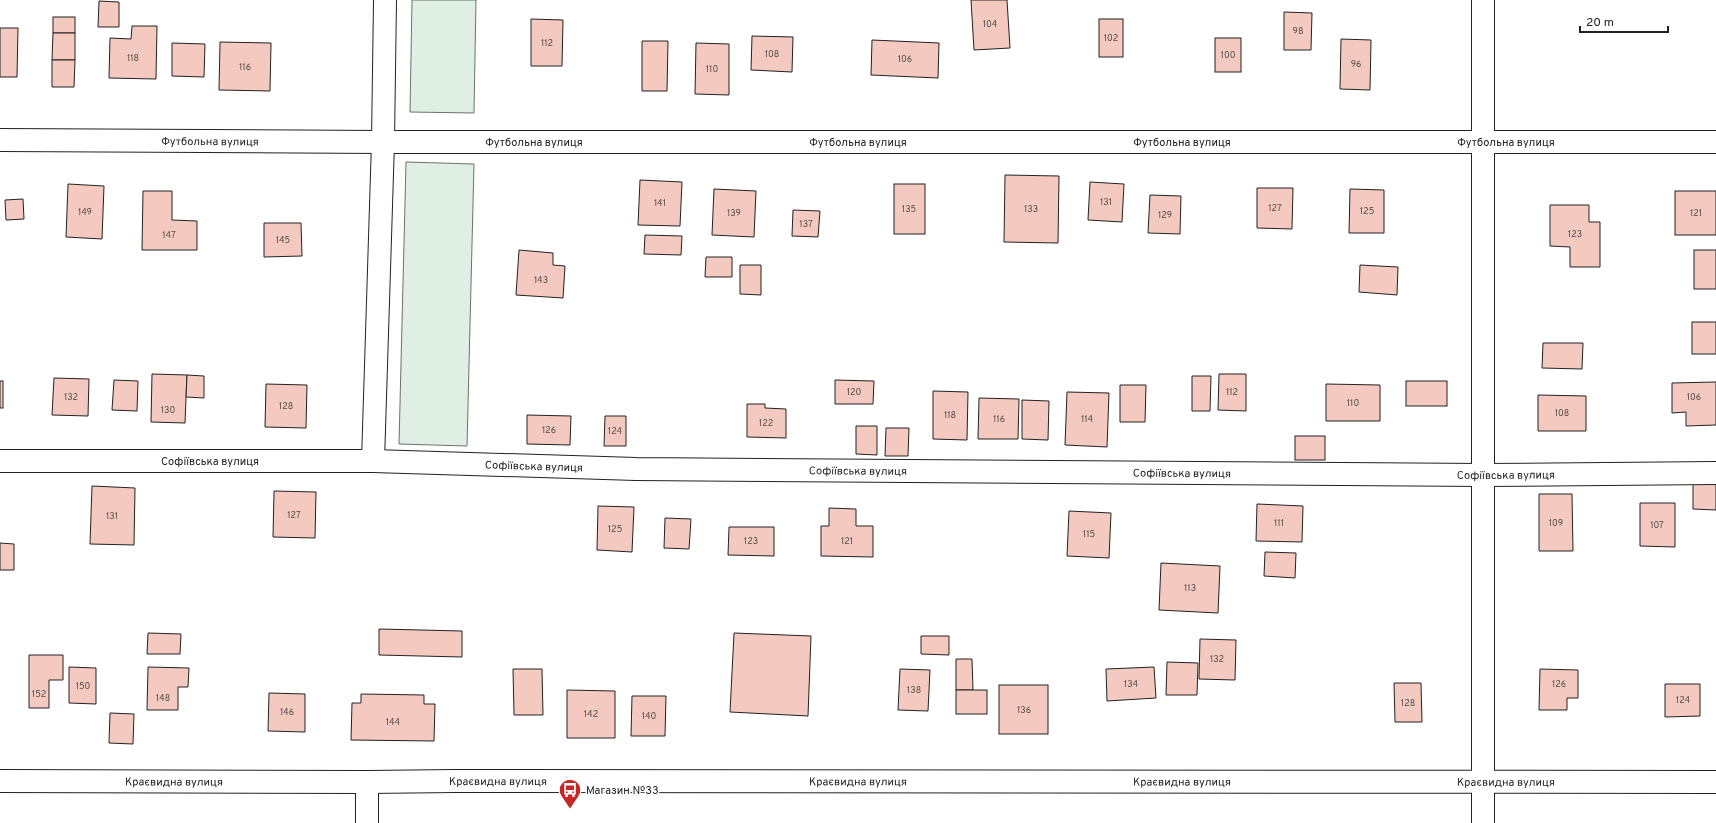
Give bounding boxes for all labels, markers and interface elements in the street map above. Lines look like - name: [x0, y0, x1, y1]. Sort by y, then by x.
- scale bar: [1580, 8, 1668, 34]
- text: 20 m: [1586, 15, 1614, 31]
- house number: 104: [983, 19, 998, 30]
- house number: 98: [1293, 26, 1303, 37]
- house number: 102: [1104, 33, 1118, 44]
- house number: 112: [541, 38, 553, 49]
- house number: 108: [765, 49, 779, 60]
- house number: 100: [1221, 50, 1236, 61]
- house number: 118: [127, 53, 139, 64]
- house number: 106: [898, 54, 912, 65]
- house number: 96: [1351, 59, 1361, 70]
- house number: 116: [239, 62, 251, 73]
- house number: 110: [706, 64, 718, 75]
- street label: Футбольна вулиця: [161, 135, 259, 149]
- street label: Футбольна вулиця: [485, 136, 583, 150]
- street label: Футбольна вулиця: [809, 136, 907, 150]
- street label: Футбольна вулиця: [1133, 136, 1231, 150]
- street label: Футбольна вулиця: [1457, 136, 1555, 150]
- house number: 131: [1100, 197, 1112, 208]
- house number: 141: [654, 198, 666, 209]
- house number: 127: [1268, 203, 1282, 214]
- house number: 135: [902, 204, 916, 215]
- house number: 133: [1024, 204, 1038, 215]
- house number: 125: [1360, 206, 1374, 217]
- house number: 149: [78, 207, 92, 218]
- house number: 139: [727, 208, 741, 219]
- house number: 121: [1690, 208, 1702, 219]
- house number: 129: [1158, 210, 1172, 221]
- house number: 137: [799, 219, 813, 230]
- house number: 123: [1568, 229, 1582, 240]
- house number: 147: [162, 230, 176, 241]
- house number: 145: [276, 235, 290, 246]
- house number: 143: [534, 275, 548, 286]
- house number: 120: [847, 387, 862, 398]
- house number: 112: [1226, 387, 1238, 398]
- house number: 132: [64, 392, 78, 403]
- house number: 106: [1687, 392, 1701, 403]
- house number: 110: [1347, 398, 1359, 409]
- house number: 128: [279, 401, 293, 412]
- house number: 130: [161, 405, 175, 416]
- house number: 108: [1555, 408, 1569, 419]
- house number: 118: [944, 410, 956, 421]
- house number: 116: [993, 414, 1005, 425]
- house number: 114: [1081, 414, 1093, 425]
- house number: 122: [759, 418, 773, 429]
- house number: 126: [542, 425, 556, 436]
- house number: 124: [608, 426, 623, 437]
- street label: Софіївська вулиця: [161, 455, 259, 469]
- street label: Софіївська вулиця: [485, 458, 583, 475]
- street label: Софіївська вулиця: [809, 464, 907, 479]
- street label: Софіївська вулиця: [1133, 467, 1231, 481]
- street label: Софіївська вулиця: [1457, 468, 1555, 483]
- house number: 127: [287, 510, 301, 521]
- house number: 131: [106, 511, 118, 522]
- house number: 111: [1274, 518, 1284, 529]
- house number: 109: [1549, 518, 1563, 529]
- house number: 107: [1650, 520, 1664, 531]
- house number: 125: [608, 524, 622, 535]
- house number: 115: [1083, 529, 1095, 540]
- house number: 123: [744, 536, 758, 547]
- house number: 121: [841, 536, 853, 547]
- house number: 113: [1184, 583, 1196, 594]
- house number: 132: [1210, 654, 1224, 665]
- house number: 134: [1124, 679, 1139, 690]
- house number: 126: [1552, 679, 1566, 690]
- house number: 150: [76, 681, 91, 692]
- house number: 138: [907, 685, 921, 696]
- house number: 152: [32, 689, 46, 700]
- house number: 148: [156, 693, 170, 704]
- house number: 124: [1676, 695, 1691, 706]
- house number: 128: [1401, 698, 1415, 709]
- house number: 136: [1017, 705, 1031, 716]
- house number: 146: [280, 707, 294, 718]
- house number: 142: [584, 709, 598, 720]
- house number: 140: [642, 711, 656, 722]
- house number: 144: [386, 717, 401, 728]
- street label: Краєвидна вулиця: [125, 775, 223, 790]
- street label: Краєвидна вулиця: [449, 775, 547, 789]
- street label: Краєвидна вулиця: [809, 775, 907, 789]
- street label: Краєвидна вулиця: [1133, 776, 1231, 790]
- street label: Краєвидна вулиця: [1457, 776, 1555, 790]
- bus stop icon: Магазин №33: [557, 777, 583, 810]
- place label: Магазин №33: [586, 784, 659, 798]

